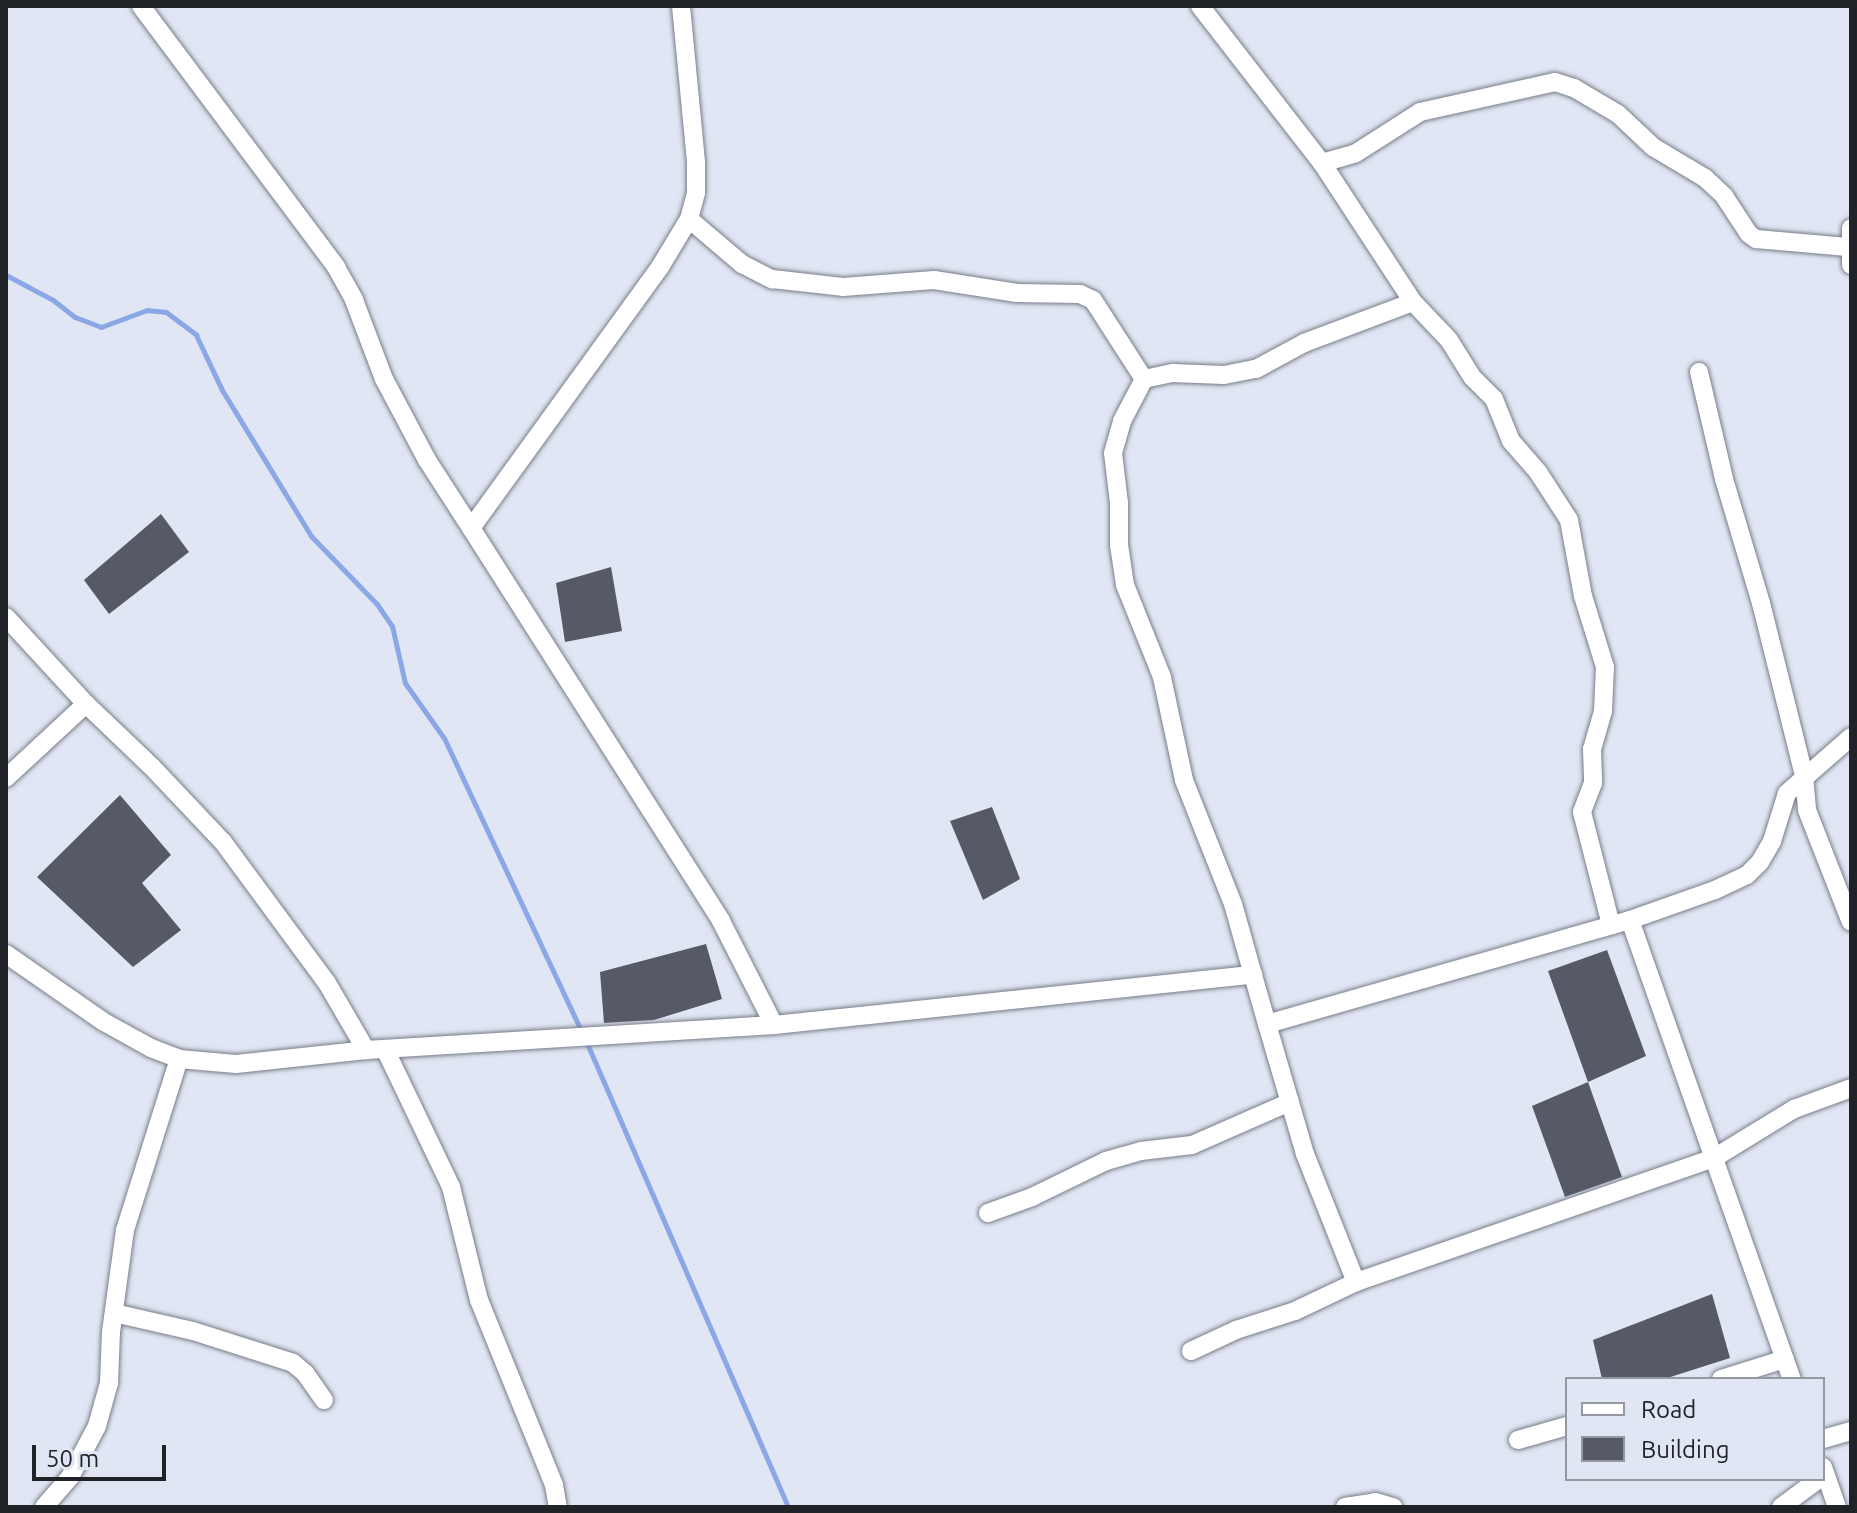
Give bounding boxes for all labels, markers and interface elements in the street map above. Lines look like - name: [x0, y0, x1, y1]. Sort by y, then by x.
- legend: [1565, 1377, 1825, 1481]
- text: Road: [1641, 1396, 1696, 1423]
- scale bar: [36, 1429, 170, 1479]
- text: Building: [1641, 1436, 1729, 1463]
- text: 50 m: [46, 1445, 99, 1472]

